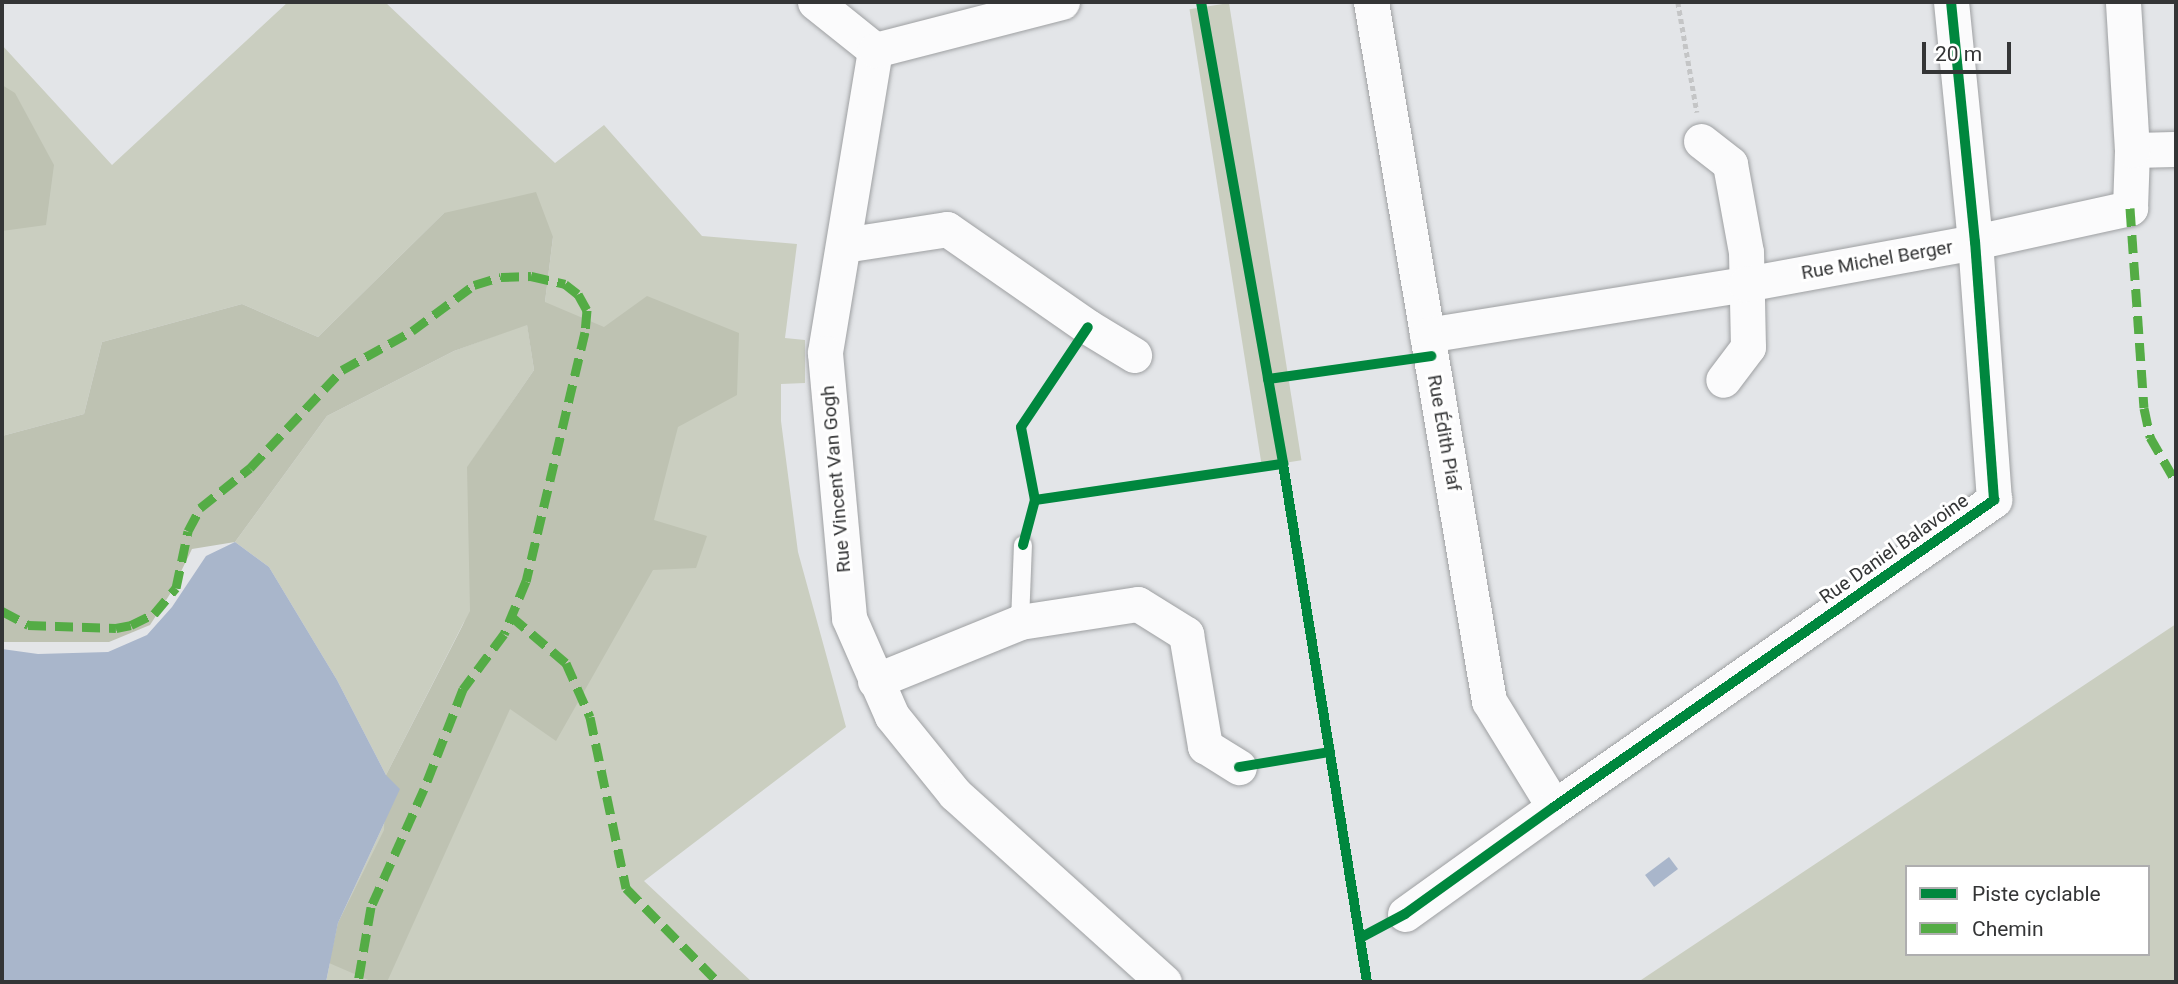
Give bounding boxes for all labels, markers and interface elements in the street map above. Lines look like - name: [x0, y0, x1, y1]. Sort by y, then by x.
- scale bar: [1926, 28, 2015, 72]
- text: 20 m: [1935, 42, 1982, 66]
- street label: Rue Michel Berger: [1800, 235, 1954, 285]
- street label: Rue Édith Piaf: [1423, 373, 1465, 493]
- street label: Rue Vincent Van Gogh: [816, 384, 856, 574]
- street label: Rue Daniel Balavoine: [1815, 489, 1973, 609]
- legend: [1905, 865, 2150, 956]
- text: Piste cyclable: [1972, 882, 2101, 906]
- text: Chemin: [1972, 917, 2044, 941]

